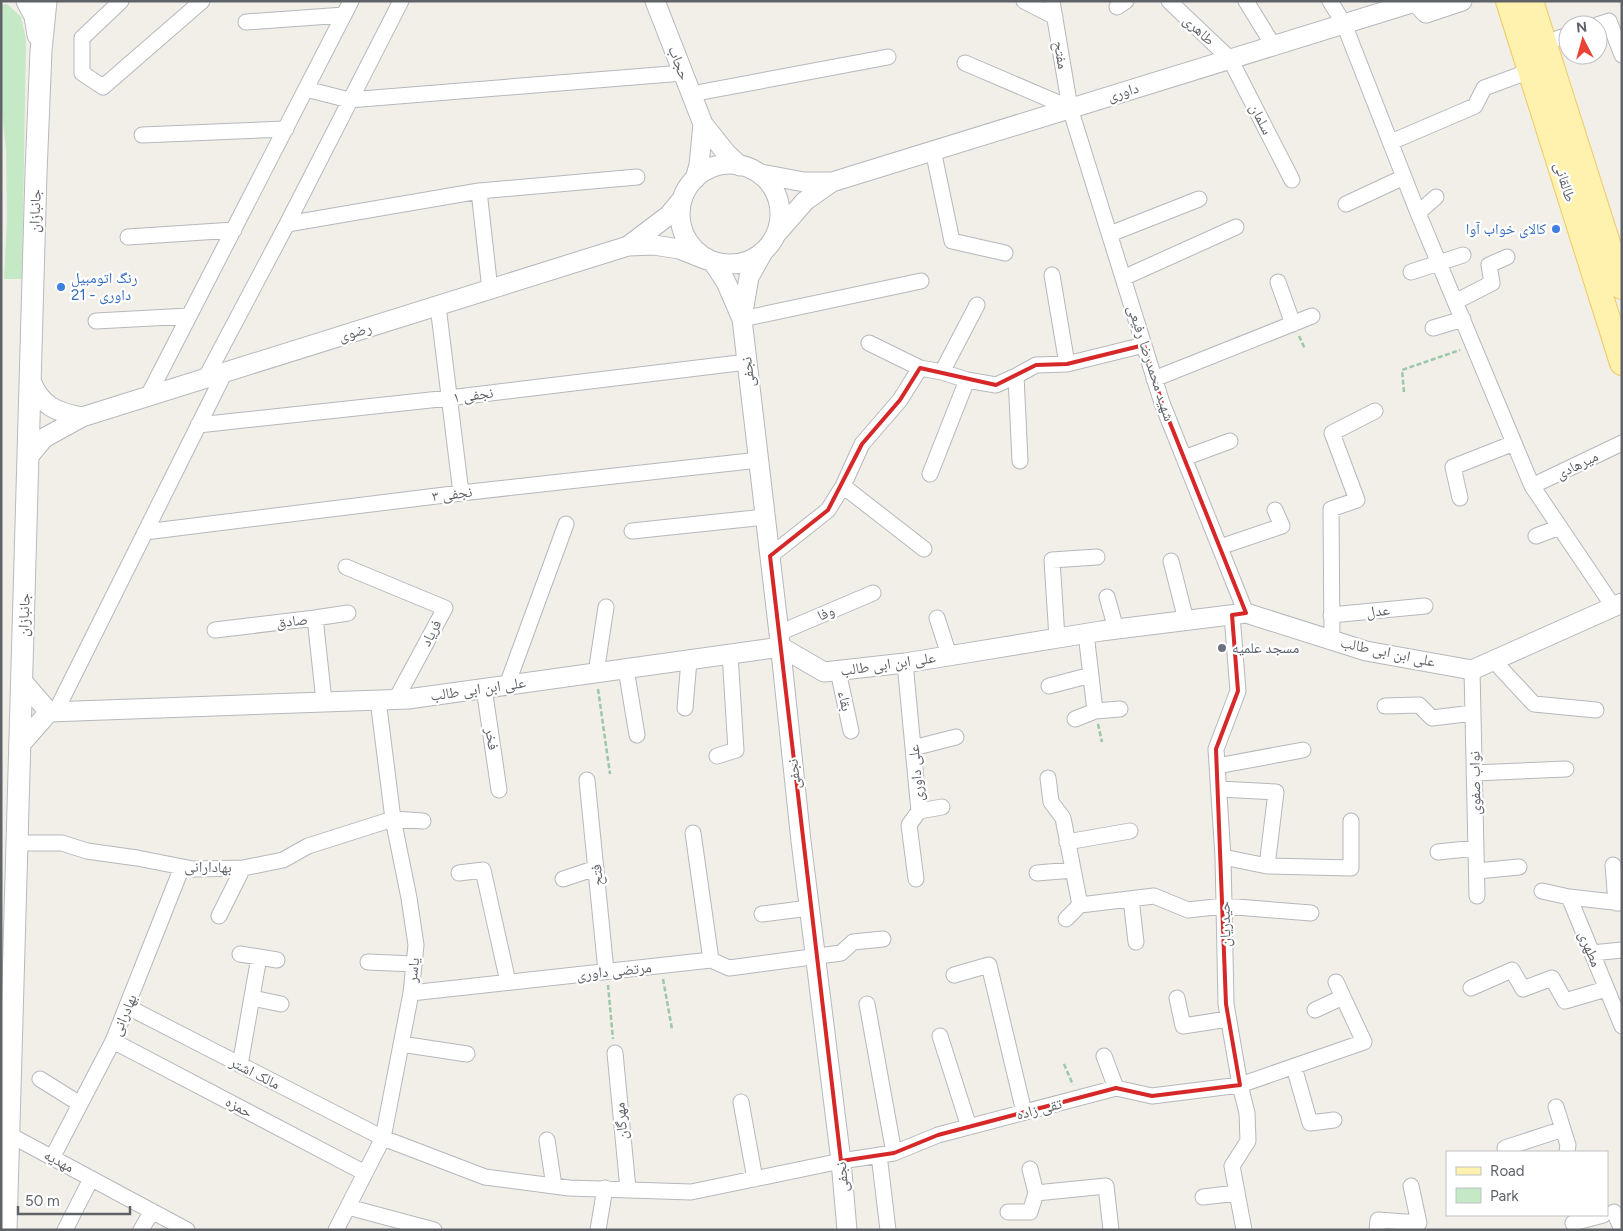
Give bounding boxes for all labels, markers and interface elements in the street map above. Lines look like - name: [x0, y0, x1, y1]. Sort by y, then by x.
- street label: طاهری: [1179, 11, 1219, 50]
- north arrow: [1558, 15, 1608, 65]
- text: N: [1575, 19, 1588, 37]
- street label: مفتح: [1049, 40, 1072, 71]
- street label: حجاب: [664, 43, 694, 83]
- street label: داوری: [1105, 79, 1141, 106]
- street label: سلمان: [1245, 101, 1276, 138]
- street label: طالقانی: [1549, 160, 1580, 205]
- street label: جانبازان: [25, 188, 46, 233]
- place label: کالای خواب آوا: [1466, 220, 1546, 239]
- marker: کالای خواب آوا: [1550, 223, 1562, 235]
- place label: رنگ اتومبیل 21 - داوری: [71, 269, 138, 305]
- marker: رنگ اتومبیل 21 - داوری: [55, 281, 67, 293]
- street label: شهید محمدرضا رفیعی: [1123, 303, 1178, 424]
- street label: رضوی: [336, 318, 374, 347]
- street label: نجفی: [737, 356, 760, 388]
- street label: نجفی ۱: [452, 384, 494, 407]
- street label: میرهادی: [1553, 447, 1602, 484]
- street label: نجفی ۳: [431, 483, 473, 506]
- street label: جانبازان: [14, 592, 35, 637]
- street label: وفا: [815, 601, 837, 625]
- street label: عدل: [1365, 601, 1391, 622]
- street label: صادق: [275, 610, 309, 633]
- street label: فریاد: [417, 617, 445, 649]
- street label: علی ابن ابی طالب: [1339, 633, 1437, 672]
- place label: مسجد علمیه: [1232, 639, 1299, 657]
- marker: مسجد علمیه: [1216, 642, 1228, 654]
- street label: علی ابن ابی طالب: [839, 648, 937, 681]
- street label: علی ابن ابی طالب: [429, 673, 527, 706]
- street label: بقاء: [834, 689, 856, 713]
- street label: فخر: [481, 726, 503, 751]
- street label: علی داوری: [905, 743, 928, 802]
- street label: نواب صفوی: [1465, 751, 1486, 815]
- street label: نجفی: [783, 758, 806, 790]
- street label: بهادارانی: [184, 858, 232, 877]
- street label: فتح: [587, 863, 608, 887]
- street label: حیدریان: [1216, 901, 1235, 947]
- street label: مطهری: [1574, 928, 1605, 970]
- street label: یاسر: [403, 956, 423, 984]
- street label: مرتضی داوری: [575, 958, 653, 985]
- street label: بهادرانی: [107, 991, 142, 1039]
- street label: مالک اشتر: [226, 1052, 283, 1093]
- street label: حمزه: [222, 1092, 256, 1122]
- street label: تقی زاده: [1014, 1094, 1065, 1125]
- street label: مهرگان: [610, 1101, 633, 1140]
- street label: مهدیه: [41, 1146, 77, 1176]
- legend: [1446, 1151, 1608, 1216]
- street label: نجفی: [832, 1161, 853, 1193]
- text: Road: [1490, 1162, 1525, 1180]
- scale bar: [18, 1184, 130, 1216]
- text: Park: [1490, 1187, 1519, 1205]
- text: 50 m: [25, 1192, 60, 1210]

